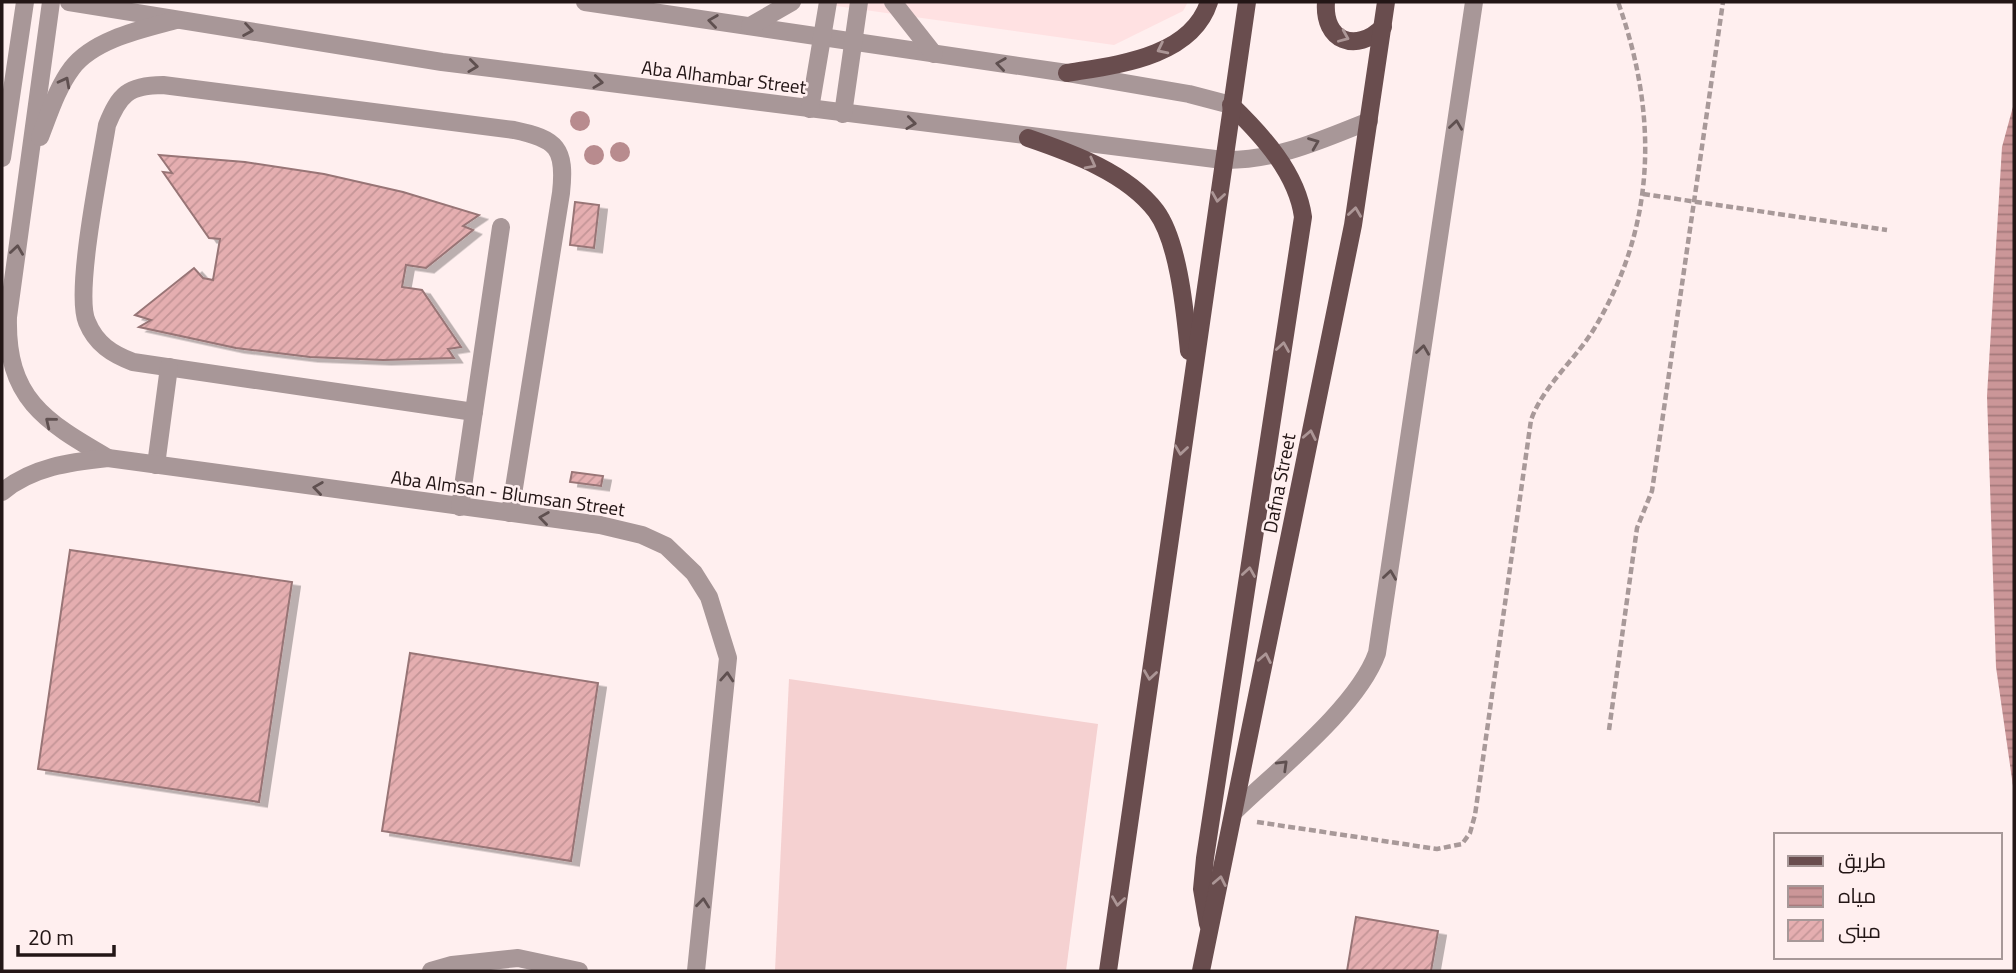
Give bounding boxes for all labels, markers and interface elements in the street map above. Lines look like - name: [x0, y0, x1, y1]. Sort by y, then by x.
- one-way arrow: [707, 14, 719, 29]
- one-way arrow: [242, 22, 254, 37]
- one-way arrow: [1337, 29, 1349, 43]
- one-way arrow: [1157, 40, 1169, 54]
- street label: Aba Alhambar Street: [640, 49, 809, 105]
- one-way arrow: [995, 56, 1006, 71]
- one-way arrow: [467, 58, 478, 73]
- one-way arrow: [592, 74, 604, 89]
- one-way arrow: [57, 76, 70, 89]
- one-way arrow: [905, 115, 917, 130]
- one-way arrow: [1448, 119, 1463, 130]
- one-way arrow: [1307, 138, 1319, 152]
- one-way arrow: [1083, 156, 1096, 169]
- one-way arrow: [1211, 191, 1226, 203]
- one-way arrow: [1347, 206, 1362, 217]
- one-way arrow: [9, 244, 24, 256]
- one-way arrow: [1276, 342, 1291, 353]
- one-way arrow: [1415, 344, 1430, 356]
- one-way arrow: [46, 417, 58, 430]
- one-way arrow: [1302, 429, 1317, 441]
- street label: Dafna Street: [1252, 430, 1306, 536]
- one-way arrow: [1174, 444, 1189, 456]
- street label: Aba Almsan - Blumsan Street: [389, 459, 628, 527]
- one-way arrow: [313, 480, 324, 495]
- one-way arrow: [538, 510, 550, 525]
- one-way arrow: [1241, 566, 1256, 578]
- one-way arrow: [1382, 569, 1397, 581]
- one-way arrow: [1257, 652, 1272, 664]
- one-way arrow: [1142, 670, 1157, 681]
- one-way arrow: [719, 671, 734, 682]
- one-way arrow: [1274, 760, 1287, 773]
- legend: [1774, 833, 2002, 959]
- text: طريق: [1838, 841, 1886, 880]
- one-way arrow: [1212, 875, 1227, 887]
- text: مياه: [1838, 876, 1876, 915]
- one-way arrow: [1111, 895, 1126, 907]
- one-way arrow: [695, 898, 710, 909]
- text: مبنى: [1838, 911, 1881, 950]
- scale bar: [18, 914, 114, 958]
- text: 20 m: [28, 918, 74, 957]

